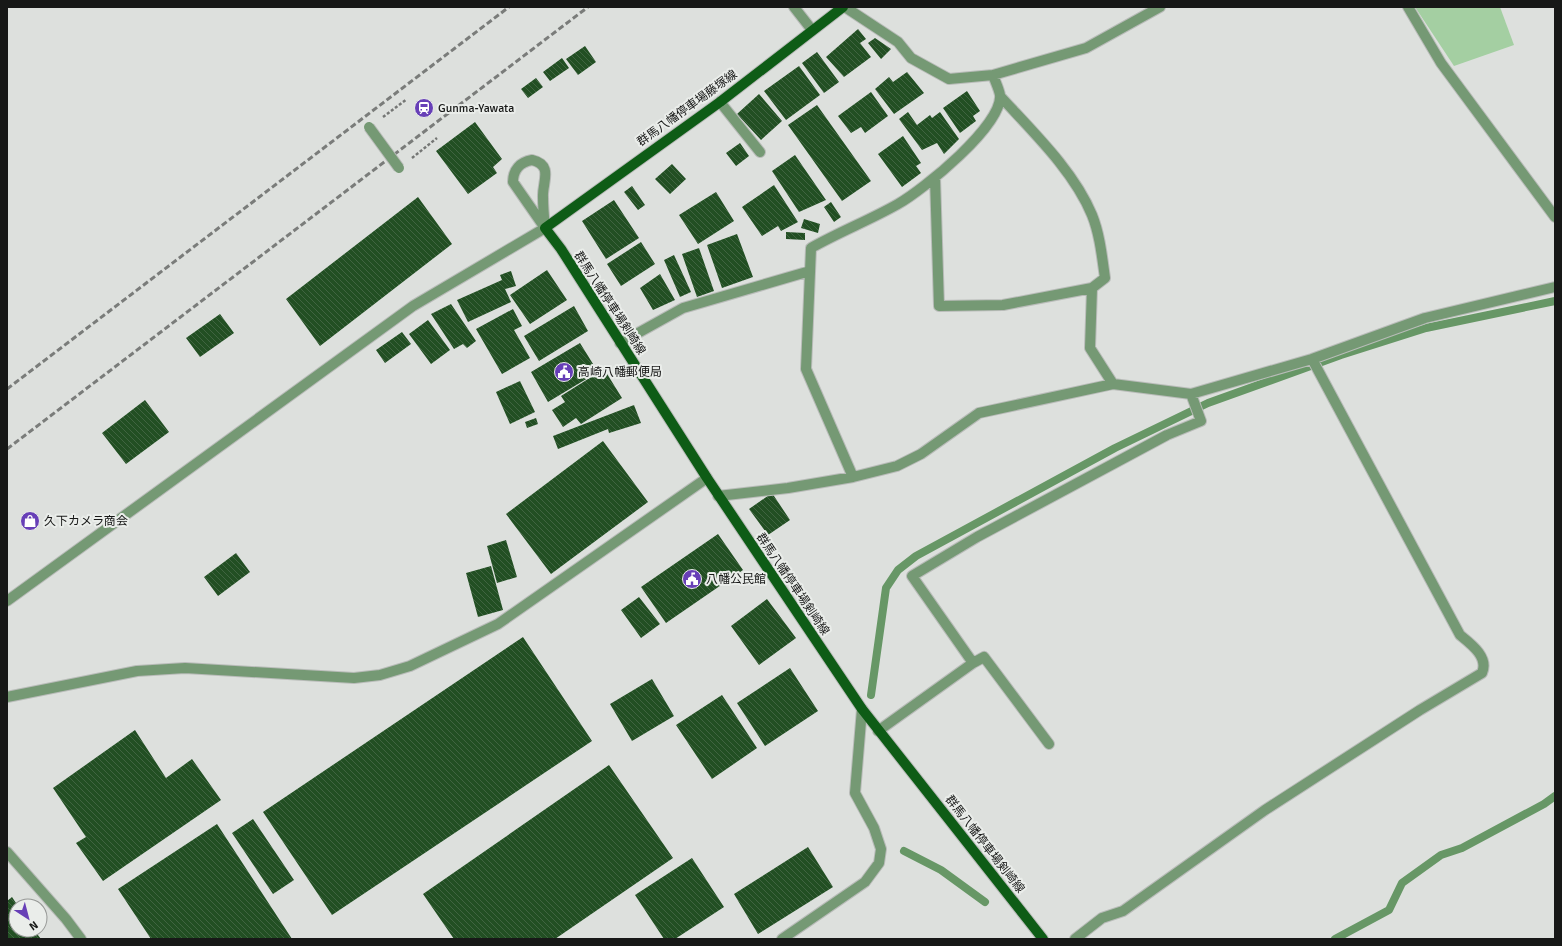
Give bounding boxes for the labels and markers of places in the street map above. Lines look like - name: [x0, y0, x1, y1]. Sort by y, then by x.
- station icon: Gunma-Yawata: [413, 97, 435, 119]
- place label: Gunma-Yawata: [438, 101, 514, 116]
- public building icon: 高崎八幡郵便局: [553, 361, 575, 383]
- place label: 高崎八幡郵便局: [578, 365, 662, 380]
- shop icon: 久下カメラ商会: [19, 510, 41, 532]
- place label: 久下カメラ商会: [44, 514, 128, 529]
- public building icon: 八幡公民館: [681, 568, 703, 590]
- place label: 八幡公民館: [706, 572, 766, 587]

